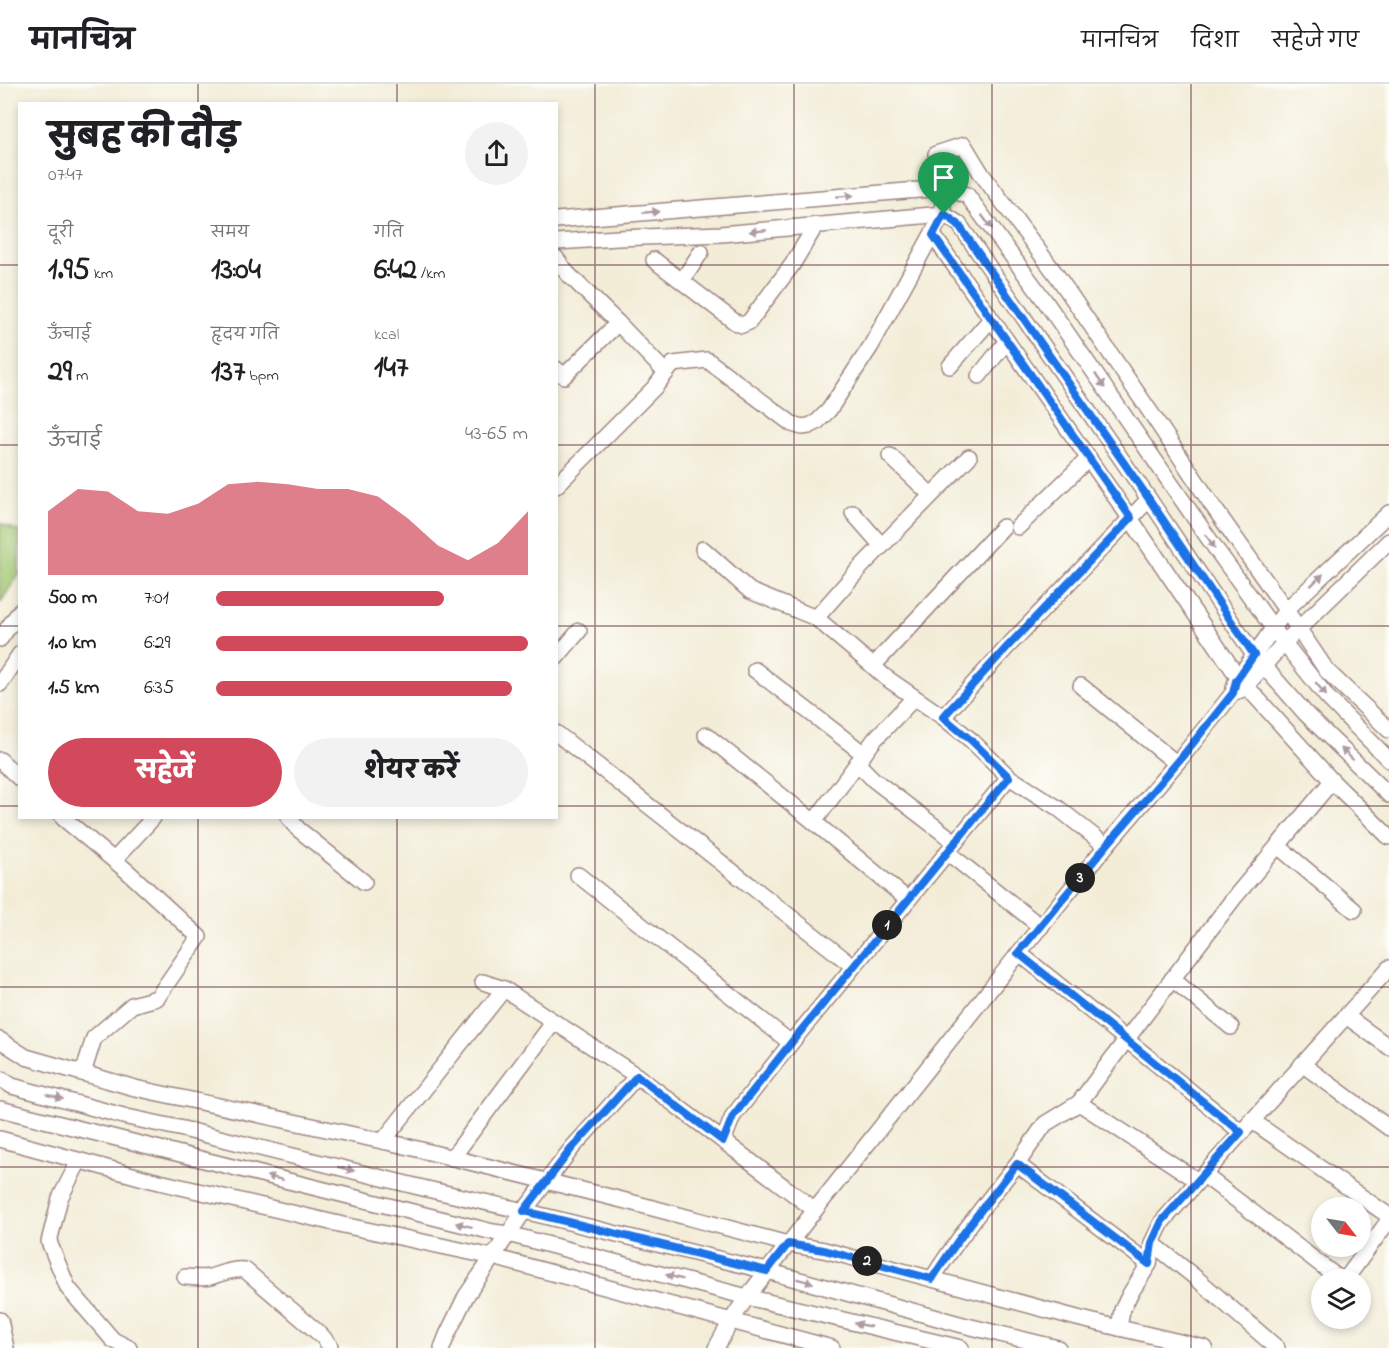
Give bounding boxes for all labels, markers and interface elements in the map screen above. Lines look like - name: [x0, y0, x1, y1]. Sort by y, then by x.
- text: मानचित्र: [30, 22, 134, 63]
- text: मानचित्र: [1081, 27, 1158, 57]
- text: दिशा: [1191, 27, 1239, 57]
- text: सहेजे गए: [1272, 27, 1359, 57]
- text: सुबह की दौड़: [48, 114, 239, 162]
- button: share: [465, 122, 528, 185]
- pin: [918, 152, 969, 214]
- text: 07:47: [48, 161, 83, 190]
- icon: arrive: [927, 161, 960, 194]
- one-way arrow: [835, 191, 854, 201]
- one-way arrow: [641, 207, 660, 217]
- one-way arrow: [980, 214, 993, 230]
- text: दूरी: [48, 221, 73, 245]
- text: समय: [211, 221, 249, 245]
- text: गति: [374, 221, 403, 245]
- one-way arrow: [749, 226, 768, 236]
- text: 1.95: [48, 249, 90, 293]
- text: 13:04: [211, 249, 261, 293]
- text: 6:42: [374, 249, 417, 293]
- text: km: [90, 262, 113, 286]
- text: /km: [417, 262, 445, 286]
- text: ऊँचाई: [48, 323, 91, 347]
- text: हृदय गति: [211, 323, 279, 347]
- text: kcal: [374, 323, 399, 347]
- text: 147: [374, 347, 408, 391]
- text: 29: [48, 351, 72, 395]
- text: 137: [211, 351, 245, 395]
- text: m: [72, 364, 88, 388]
- text: bpm: [245, 364, 279, 388]
- one-way arrow: [1094, 372, 1106, 388]
- text: 43–65 m: [465, 420, 528, 449]
- text: ऊँचाई: [48, 427, 102, 456]
- one-way arrow: [1205, 533, 1216, 550]
- one-way arrow: [1310, 573, 1325, 587]
- text: 500 m: [48, 584, 97, 613]
- text: 7:01: [144, 584, 169, 613]
- text: 1.0 km: [48, 629, 96, 658]
- text: 6:29: [144, 629, 170, 658]
- text: 1.5 km: [48, 674, 99, 703]
- text: 6:35: [144, 674, 174, 703]
- one-way arrow: [1314, 681, 1327, 697]
- button: सहेजें: [48, 738, 282, 807]
- button: शेयर करें: [294, 738, 528, 807]
- one-way arrow: [1340, 747, 1355, 761]
- pin: 3: [1065, 863, 1095, 893]
- text: 3: [1077, 866, 1083, 890]
- pin: 1: [872, 910, 902, 940]
- text: 1: [884, 913, 890, 937]
- one-way arrow: [46, 1093, 64, 1103]
- one-way arrow: [337, 1165, 355, 1175]
- one-way arrow: [266, 1172, 284, 1182]
- north arrow: [1311, 1197, 1371, 1257]
- map controls: [1311, 1197, 1371, 1329]
- one-way arrow: [455, 1219, 473, 1229]
- pin: 2: [852, 1246, 882, 1276]
- text: 2: [863, 1249, 871, 1273]
- button: layers: [1311, 1269, 1371, 1329]
- one-way arrow: [664, 1272, 683, 1282]
- one-way arrow: [795, 1277, 814, 1287]
- one-way arrow: [854, 1319, 872, 1329]

